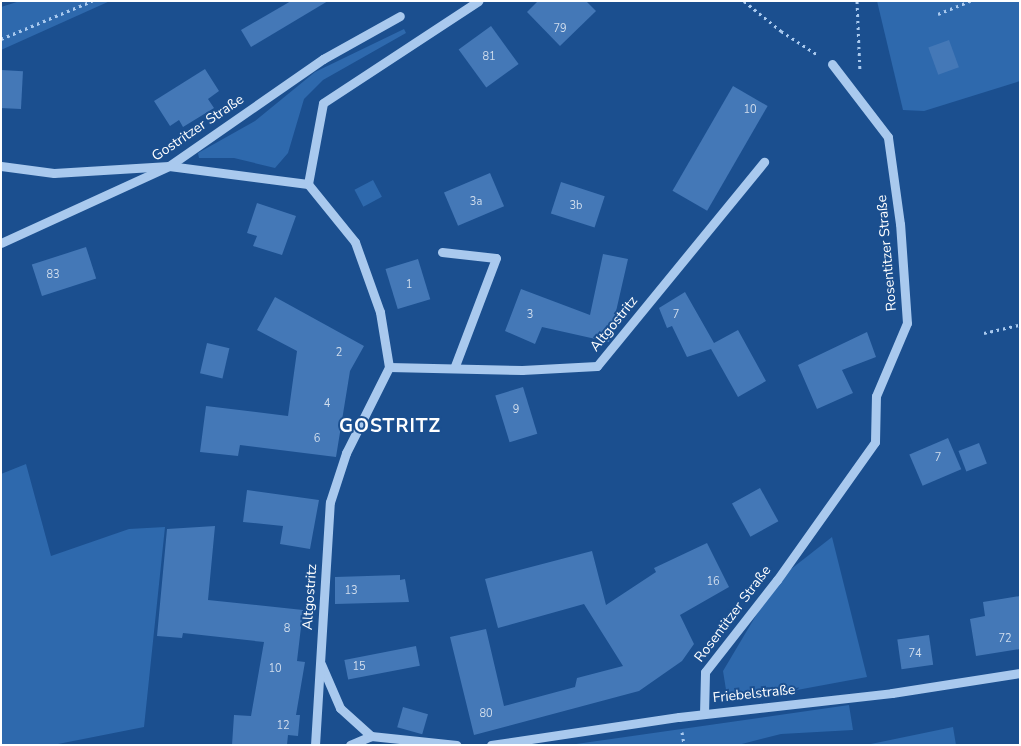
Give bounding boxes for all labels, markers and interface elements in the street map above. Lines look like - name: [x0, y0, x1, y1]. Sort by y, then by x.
- house number: 79: [553, 22, 567, 36]
- house number: 81: [482, 50, 496, 64]
- street label: Gostritzer Straße: [149, 91, 247, 165]
- house number: 10: [743, 103, 757, 117]
- street label: Rosentitzer Straße: [874, 194, 900, 312]
- house number: 3a: [470, 195, 482, 209]
- house number: 3b: [569, 199, 583, 213]
- house number: 83: [46, 268, 60, 282]
- house number: 1: [406, 278, 412, 292]
- street label: Altgostritz: [587, 293, 641, 355]
- house number: 3: [527, 308, 533, 322]
- house number: 7: [673, 308, 679, 322]
- house number: 2: [336, 346, 342, 360]
- house number: 4: [324, 397, 330, 411]
- house number: 9: [513, 403, 519, 417]
- district label: GOSTRITZ: [338, 416, 442, 438]
- house number: 6: [314, 432, 320, 446]
- house number: 7: [935, 451, 941, 465]
- street label: Rosentitzer Straße: [691, 562, 775, 666]
- street label: Altgostritz: [299, 563, 321, 631]
- house number: 16: [706, 575, 720, 589]
- house number: 13: [344, 584, 358, 598]
- house number: 8: [284, 622, 290, 636]
- house number: 72: [998, 632, 1012, 646]
- house number: 74: [908, 647, 922, 661]
- house number: 15: [352, 660, 366, 674]
- house number: 10: [268, 662, 282, 676]
- street label: Friebelstraße: [712, 681, 796, 707]
- house number: 80: [479, 707, 493, 721]
- house number: 12: [276, 719, 290, 733]

